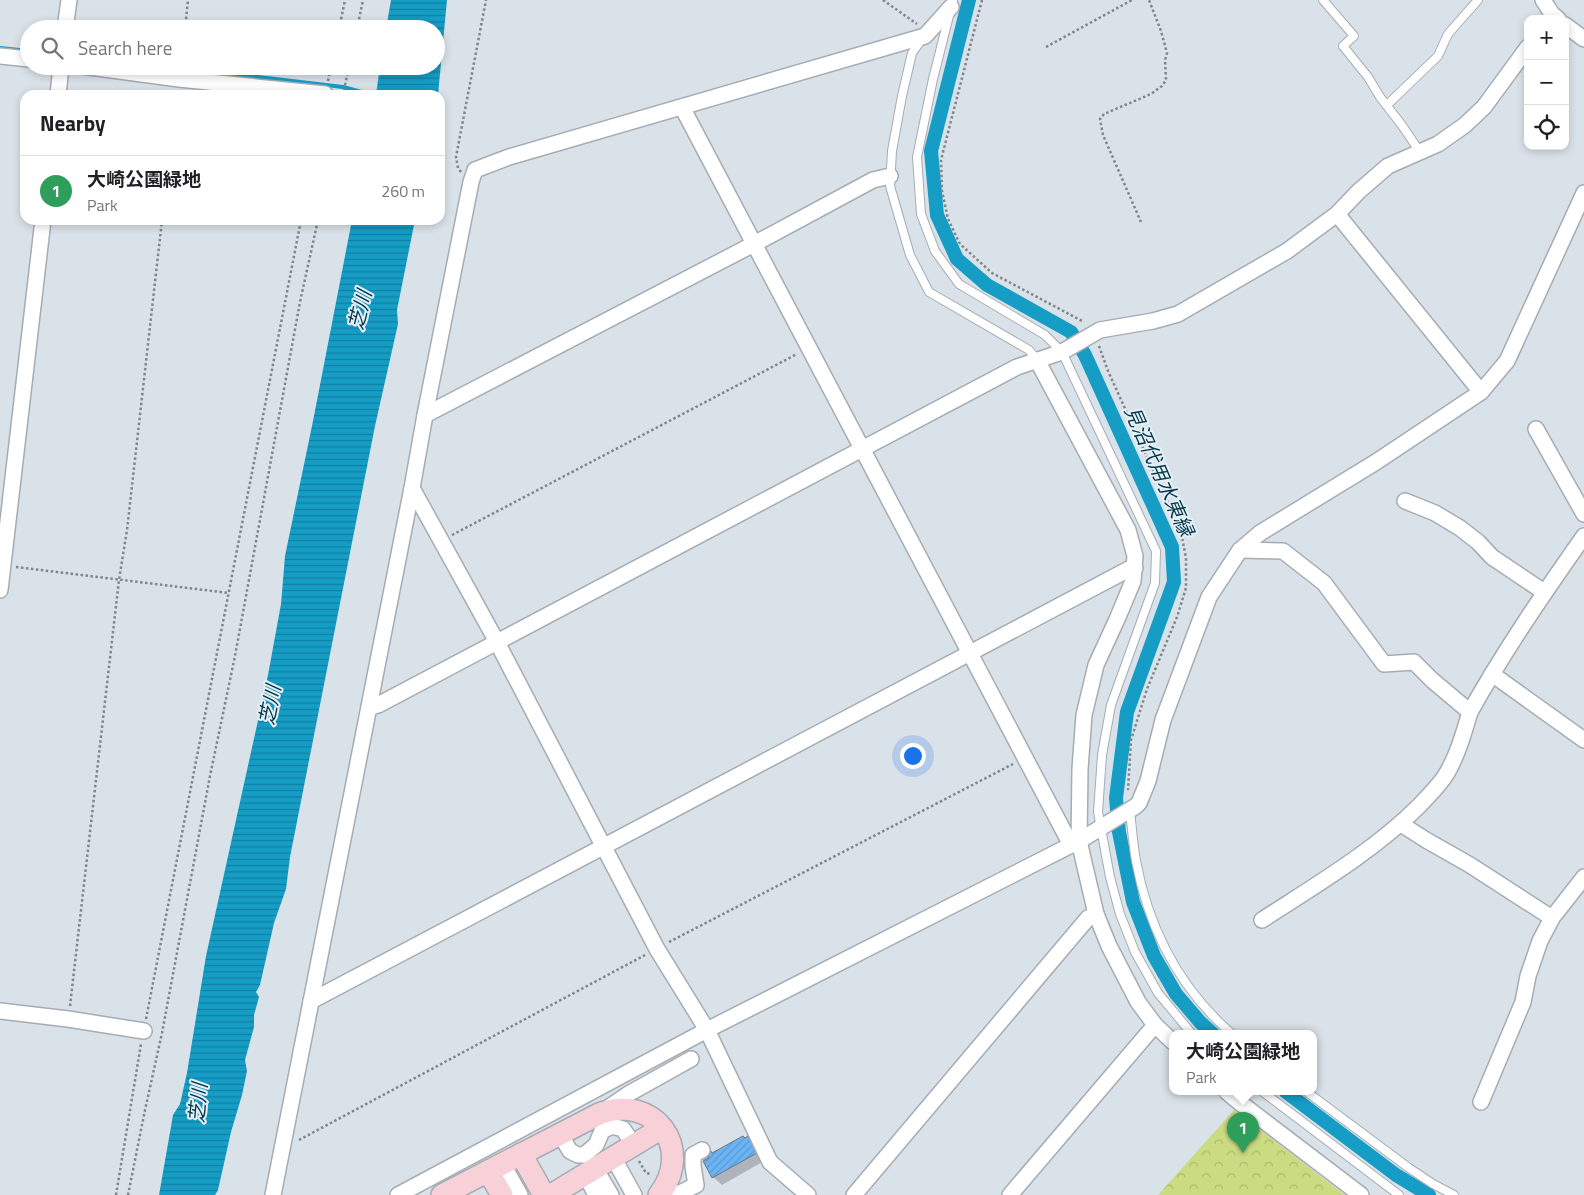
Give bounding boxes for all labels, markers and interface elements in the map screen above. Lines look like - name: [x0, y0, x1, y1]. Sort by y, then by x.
- map controls: [1524, 15, 1569, 150]
- button: +: [1524, 15, 1569, 60]
- search box: [20, 20, 445, 75]
- text: Search here: [78, 33, 172, 62]
- icon: search: [38, 34, 66, 62]
- button: −: [1524, 60, 1569, 105]
- button: locate: [1524, 105, 1569, 150]
- text: Nearby: [40, 107, 105, 139]
- text: 大崎公園緑地: [87, 164, 201, 193]
- text: 1: [52, 179, 60, 203]
- text: 260 m: [381, 179, 425, 203]
- text: Park: [87, 193, 118, 217]
- water label: 芝川: [340, 285, 380, 333]
- water label: 見沼代用水東縁: [1117, 401, 1203, 543]
- water label: 芝川: [250, 680, 289, 727]
- your location: [900, 743, 926, 769]
- popup: [1169, 1030, 1317, 1095]
- text: 大崎公園緑地: [1186, 1036, 1300, 1065]
- text: Park: [1186, 1065, 1217, 1089]
- water label: 芝川: [180, 1080, 215, 1124]
- pin: 1: [1227, 1112, 1259, 1153]

